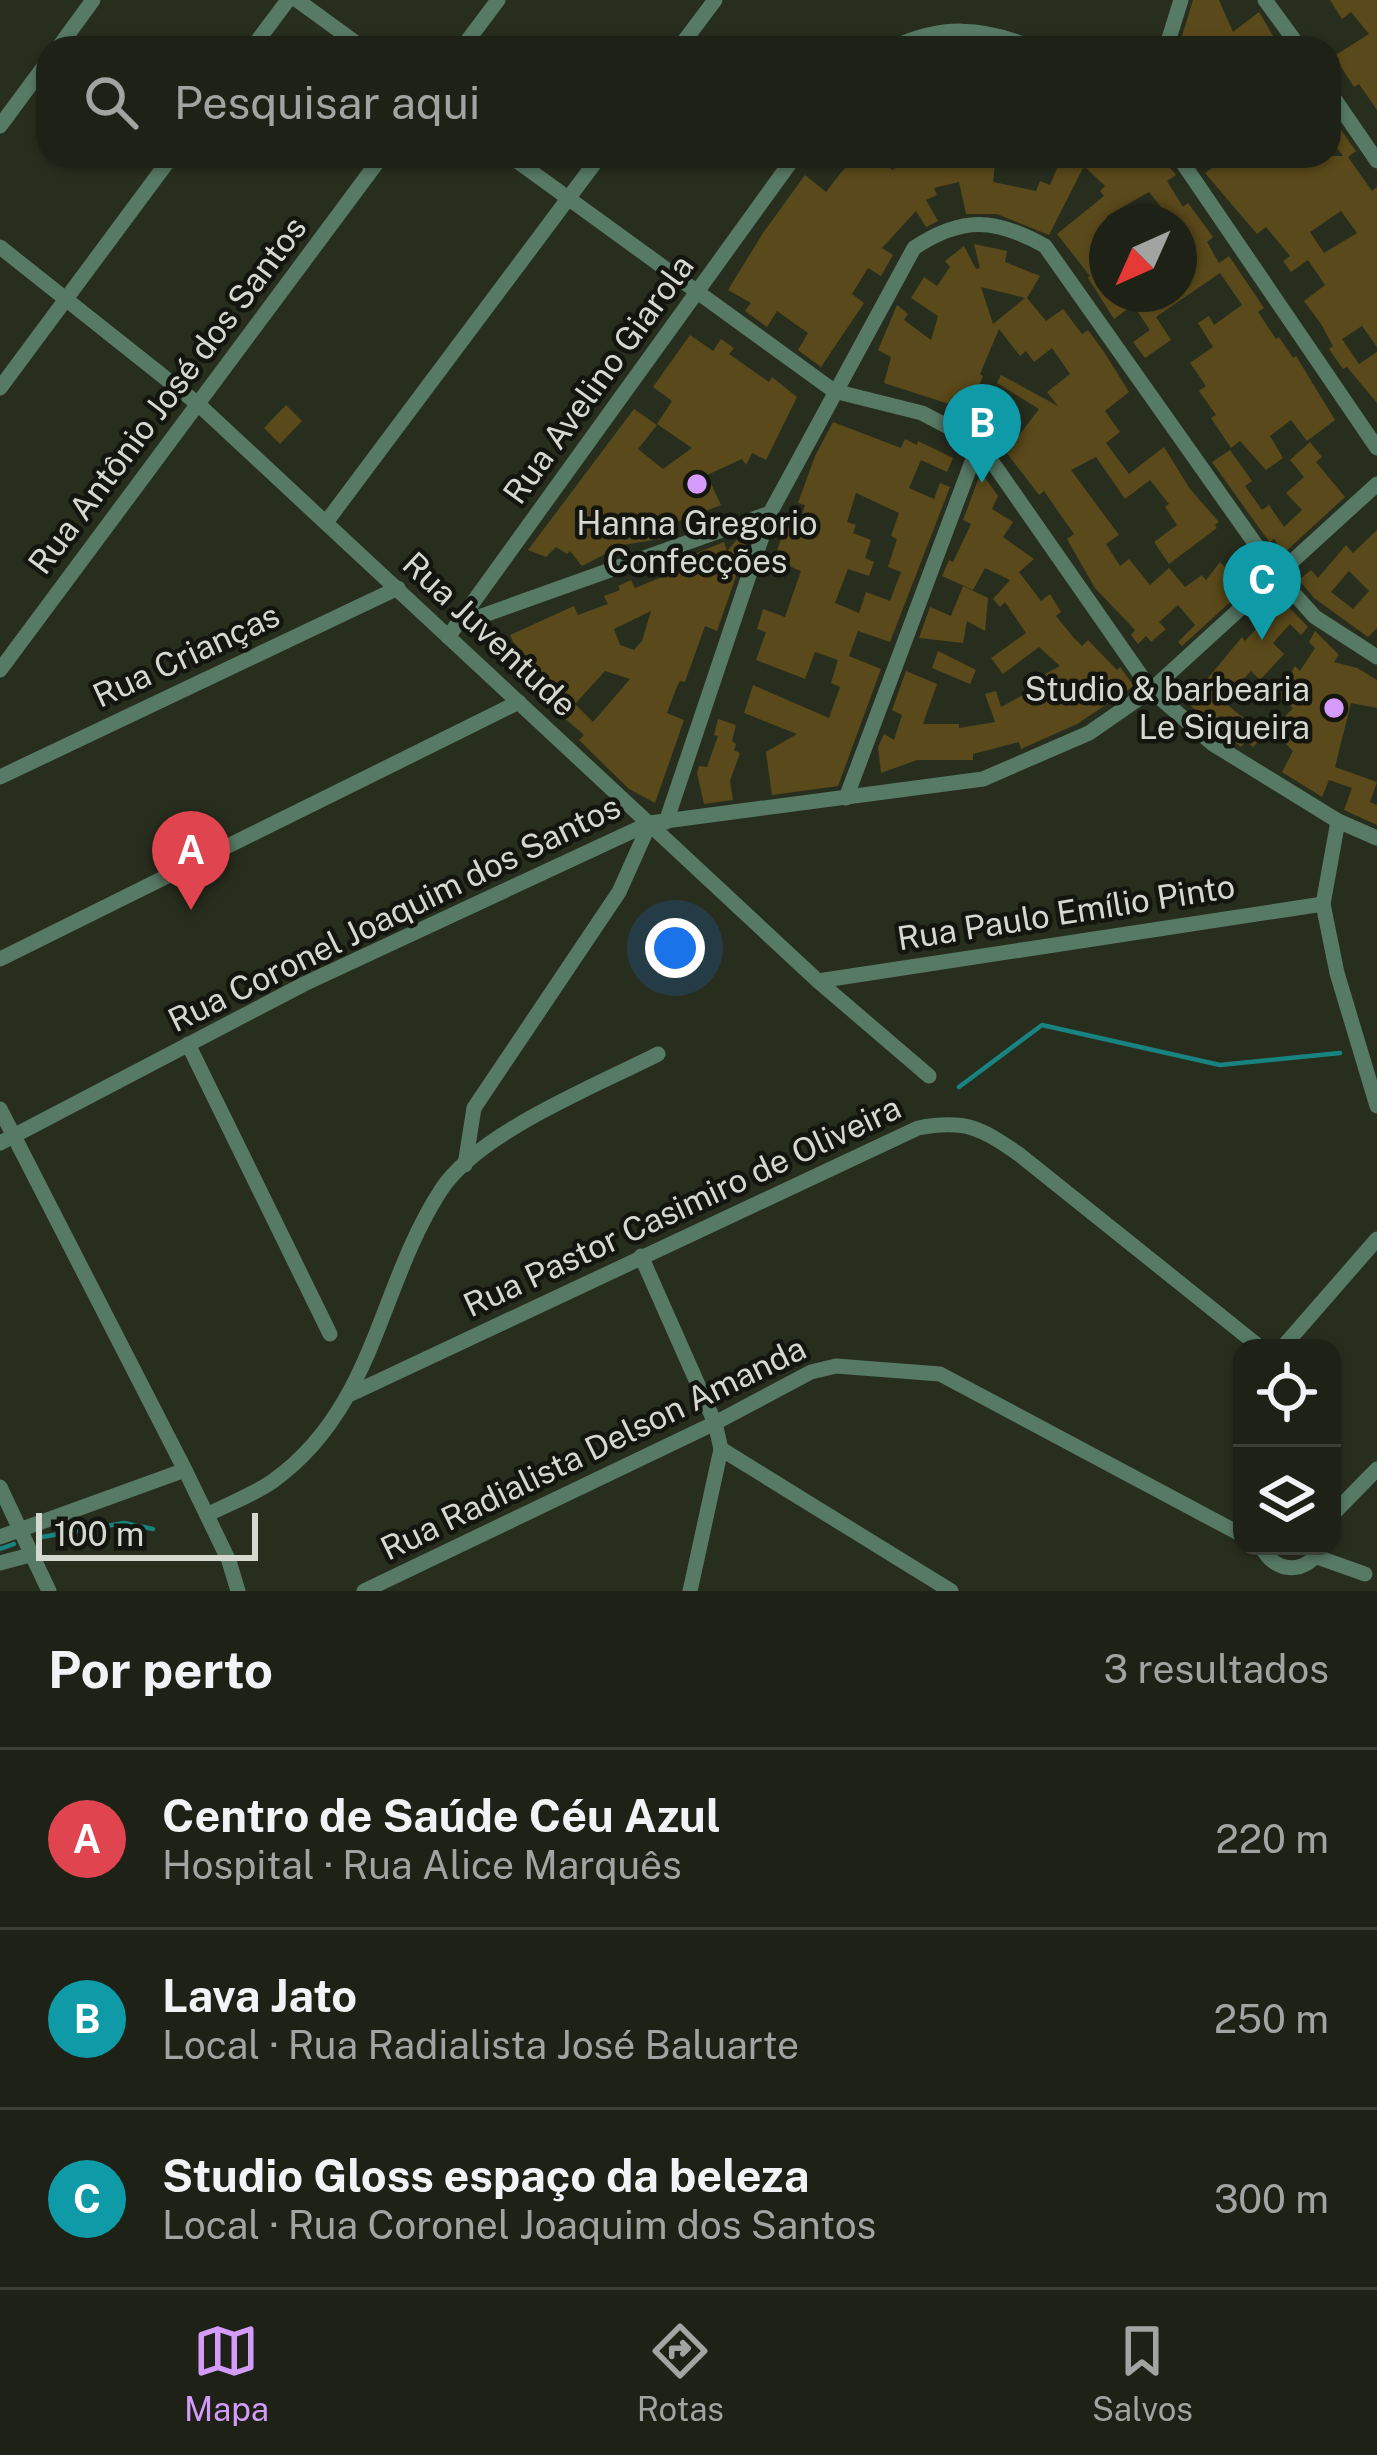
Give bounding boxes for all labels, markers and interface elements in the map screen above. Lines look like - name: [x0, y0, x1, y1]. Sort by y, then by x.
- search box: [36, 36, 1341, 168]
- icon: search: [78, 69, 144, 135]
- text: Pesquisar aqui: [174, 76, 480, 129]
- north arrow: [1089, 204, 1197, 312]
- street label: Rua Antônio José dos Santos: [20, 209, 314, 581]
- street label: Rua Avelino Giarola: [495, 247, 701, 511]
- pin: B: [943, 384, 1021, 483]
- marker: Hanna Gregorio Confecções: [684, 471, 710, 497]
- place label: Hanna Gregorio Confecções: [576, 504, 818, 580]
- pin: C: [1223, 541, 1301, 640]
- street label: Rua Juventude: [395, 544, 585, 724]
- street label: Rua Crianças: [87, 595, 285, 715]
- place label: Studio & barbearia Le Siqueira: [1024, 670, 1310, 746]
- marker: Studio & barbearia Le Siqueira: [1321, 695, 1347, 721]
- street label: Rua Coronel Joaquim dos Santos: [162, 787, 626, 1039]
- pin: A: [152, 811, 230, 910]
- street label: Rua Paulo Emílio Pinto: [894, 867, 1238, 957]
- your location: [645, 918, 705, 978]
- street label: Rua Pastor Casimiro de Oliveira: [457, 1088, 907, 1324]
- street label: Rua Radialista Delson Amanda: [374, 1328, 812, 1568]
- map controls: [1233, 1339, 1341, 1555]
- button: locate: [1233, 1339, 1341, 1447]
- button: layers: [1233, 1447, 1341, 1555]
- scale bar: [36, 1507, 258, 1560]
- text: 100 m: [54, 1515, 144, 1553]
- text: Por perto: [48, 1640, 273, 1699]
- text: 3 resultados: [1104, 1646, 1329, 1692]
- text: Centro de Saúde Céu Azul: [162, 1789, 721, 1842]
- text: A: [73, 1816, 101, 1862]
- text: 220 m: [1215, 1816, 1329, 1862]
- text: Hospital · Rua Alice Marquês: [162, 1842, 682, 1888]
- text: Lava Jato: [162, 1969, 357, 2022]
- text: B: [74, 1996, 100, 2042]
- text: 250 m: [1214, 1996, 1329, 2042]
- text: Local · Rua Radialista José Baluarte: [162, 2022, 799, 2068]
- text: Studio Gloss espaço da beleza: [162, 2149, 809, 2202]
- text: C: [73, 2176, 101, 2222]
- text: 300 m: [1214, 2176, 1329, 2222]
- text: Local · Rua Coronel Joaquim dos Santos: [162, 2202, 876, 2248]
- tab: Mapa: [184, 2318, 269, 2428]
- tab: Rotas: [637, 2318, 724, 2428]
- tab: Salvos: [1092, 2318, 1193, 2428]

